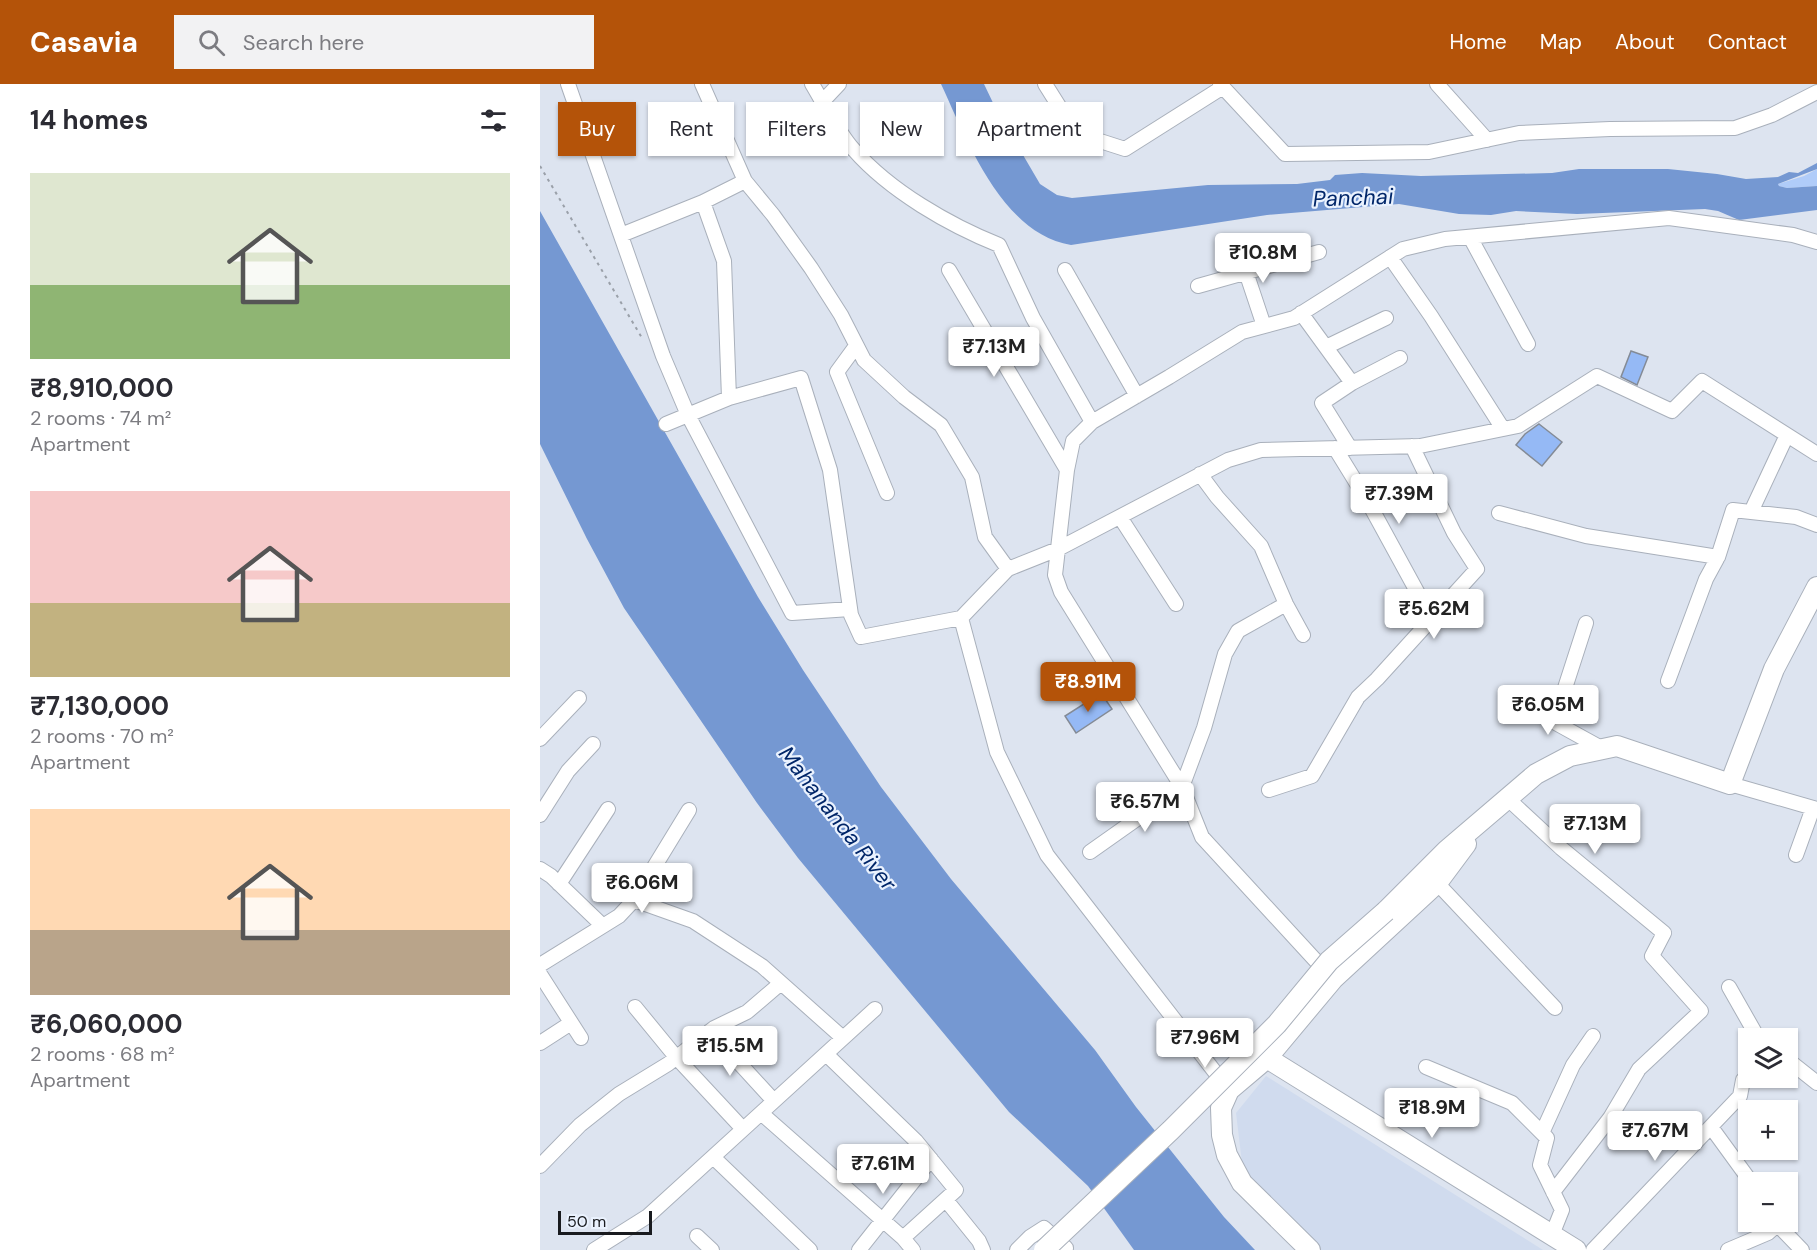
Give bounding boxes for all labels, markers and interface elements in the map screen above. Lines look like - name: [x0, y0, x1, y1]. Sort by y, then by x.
- search box: [174, 15, 594, 69]
- text: Casavia: [30, 24, 138, 61]
- icon: search: [195, 26, 228, 59]
- text: Search here: [243, 28, 364, 57]
- text: Home: [1449, 28, 1507, 56]
- text: Map: [1540, 28, 1582, 56]
- text: About: [1615, 28, 1675, 56]
- text: Contact: [1708, 28, 1787, 56]
- chip: Buy: [558, 102, 636, 156]
- chip: Rent: [648, 102, 734, 156]
- chip: Filters: [746, 102, 848, 156]
- chip: New: [860, 102, 944, 156]
- chip: Apartment: [956, 102, 1103, 156]
- text: 14 homes: [30, 103, 148, 137]
- icon: filters: [477, 104, 510, 137]
- water label: Panchai: [1312, 182, 1394, 213]
- icon: home: [216, 212, 324, 320]
- pin: ₹10.8M: [1214, 233, 1312, 284]
- text: ₹10.8M: [1229, 239, 1297, 265]
- pin: ₹7.13M: [945, 327, 1043, 378]
- text: ₹7.13M: [962, 333, 1026, 359]
- text: ₹8,910,000: [30, 371, 173, 405]
- text: 2 rooms · 74 m²: [30, 405, 171, 431]
- text: Apartment: [30, 431, 130, 457]
- pin: ₹7.39M: [1350, 474, 1448, 525]
- text: ₹7.39M: [1365, 480, 1433, 506]
- icon: home: [216, 530, 324, 638]
- pin: ₹5.62M: [1385, 589, 1483, 640]
- text: ₹5.62M: [1399, 595, 1469, 621]
- pin: ₹8.91M: [1039, 662, 1137, 713]
- text: ₹8.91M: [1055, 668, 1121, 694]
- pin: ₹6.05M: [1499, 685, 1597, 736]
- text: ₹7,130,000: [30, 689, 169, 723]
- text: ₹6.05M: [1512, 691, 1584, 717]
- text: 2 rooms · 70 m²: [30, 723, 174, 749]
- water label: Mahananda River: [772, 740, 904, 897]
- text: Apartment: [30, 749, 130, 775]
- pin: ₹6.57M: [1096, 782, 1194, 833]
- text: ₹6.57M: [1110, 788, 1180, 814]
- pin: ₹7.13M: [1546, 804, 1644, 855]
- text: ₹7.13M: [1563, 810, 1627, 836]
- icon: home: [216, 848, 324, 956]
- pin: ₹6.06M: [593, 863, 691, 914]
- text: ₹6.06M: [605, 869, 679, 895]
- text: ₹6,060,000: [30, 1007, 183, 1041]
- pin: ₹7.96M: [1156, 1018, 1254, 1069]
- text: ₹7.96M: [1170, 1024, 1240, 1050]
- pin: ₹15.5M: [681, 1026, 779, 1077]
- map controls: [1738, 1028, 1798, 1232]
- button: layers: [1738, 1028, 1798, 1088]
- text: ₹15.5M: [696, 1032, 764, 1058]
- text: 2 rooms · 68 m²: [30, 1041, 175, 1067]
- text: Apartment: [30, 1067, 130, 1093]
- pin: ₹18.9M: [1383, 1088, 1481, 1139]
- text: ₹18.9M: [1398, 1094, 1466, 1120]
- button: +: [1738, 1100, 1798, 1160]
- pin: ₹7.67M: [1606, 1111, 1704, 1162]
- text: ₹7.67M: [1621, 1117, 1689, 1143]
- pin: ₹7.61M: [834, 1144, 932, 1195]
- text: ₹7.61M: [851, 1150, 915, 1176]
- button: −: [1738, 1172, 1798, 1232]
- scale bar: [558, 1208, 652, 1236]
- text: 50 m: [567, 1211, 606, 1232]

